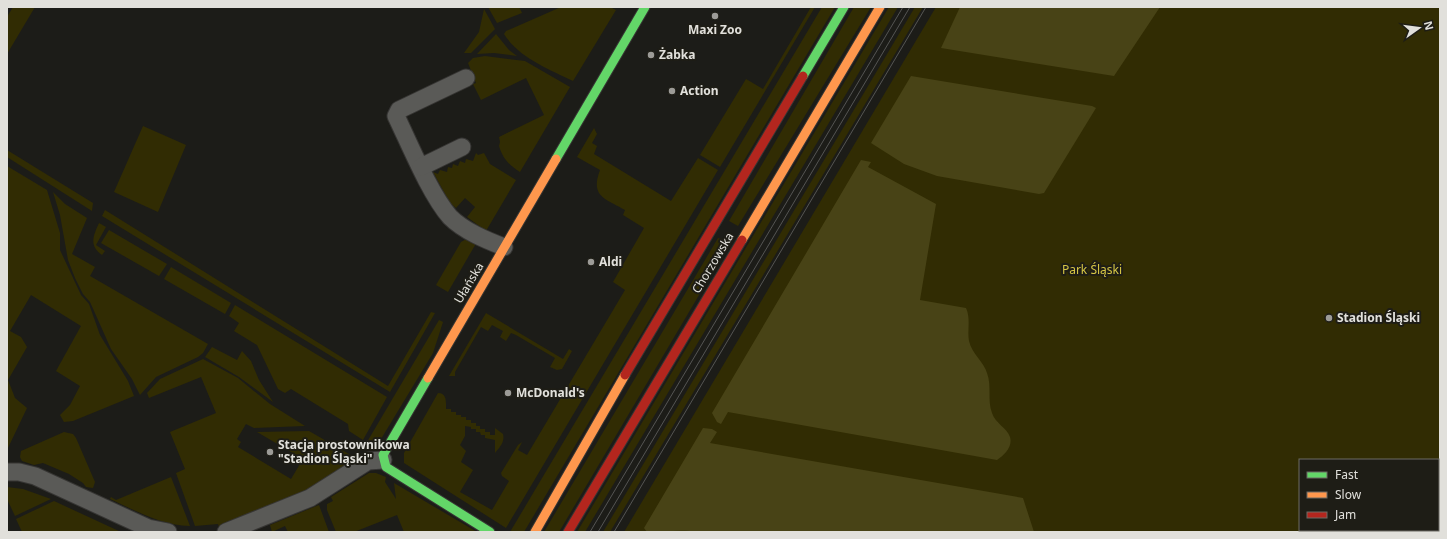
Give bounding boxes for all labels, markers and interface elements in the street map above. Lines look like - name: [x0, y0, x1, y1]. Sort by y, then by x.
- north arrow: [1399, 8, 1439, 48]
- marker: Maxi Zoo: [710, 11, 720, 21]
- text: N: [1421, 19, 1438, 32]
- place label: Maxi Zoo: [688, 21, 742, 38]
- place label: Żabka: [659, 46, 695, 63]
- marker: Żabka: [646, 50, 656, 60]
- place label: Action: [680, 82, 719, 99]
- marker: Action: [667, 86, 677, 96]
- street label: Chorzowska: [688, 229, 737, 296]
- place label: Aldi: [599, 253, 622, 270]
- marker: Aldi: [586, 257, 596, 267]
- street label: Ułańska: [450, 259, 487, 306]
- park label: Park Śląski: [1062, 261, 1122, 278]
- place label: Stadion Śląski: [1337, 309, 1420, 326]
- marker: Stadion Śląski: [1324, 313, 1334, 323]
- place label: McDonald's: [516, 384, 585, 401]
- marker: McDonald's: [503, 388, 513, 398]
- place label: Stacja prostownikowa "Stadion Śląski": [278, 436, 410, 467]
- marker: Stacja prostownikowa "Stadion Śląski": [265, 447, 275, 457]
- legend: [1299, 459, 1439, 531]
- text: Fast: [1335, 466, 1359, 483]
- text: Slow: [1335, 486, 1362, 503]
- text: Jam: [1334, 506, 1356, 523]

